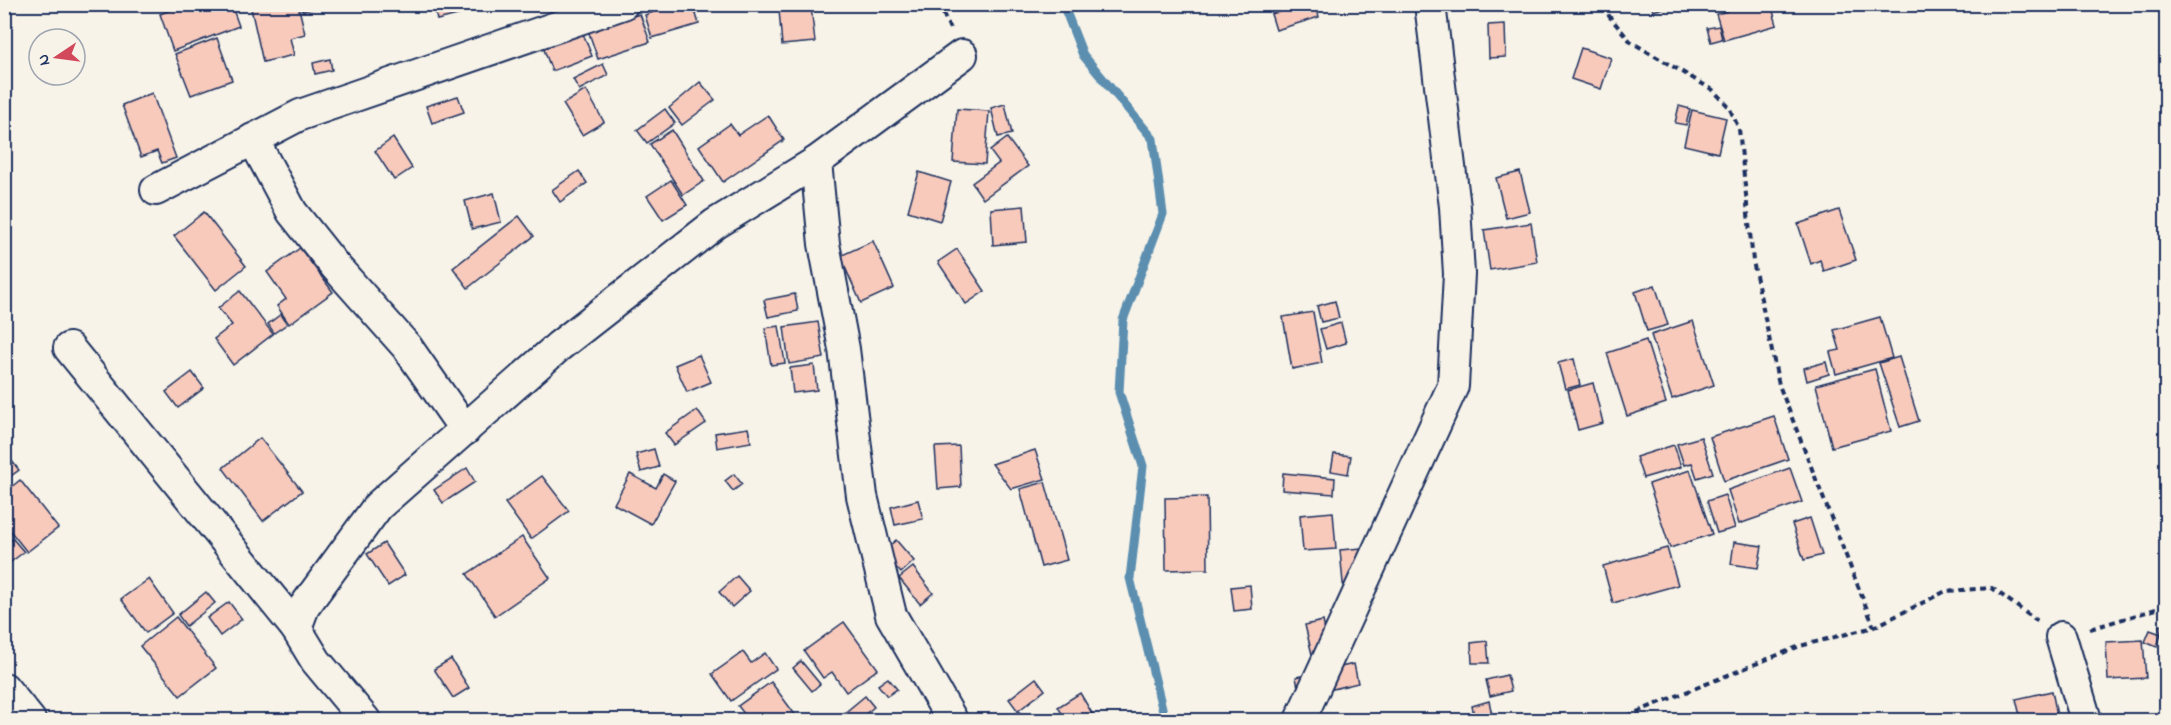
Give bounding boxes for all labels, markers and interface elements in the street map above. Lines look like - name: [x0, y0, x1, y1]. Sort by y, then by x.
- north arrow: [27, 27, 87, 87]
- text: N: [31, 52, 57, 68]

